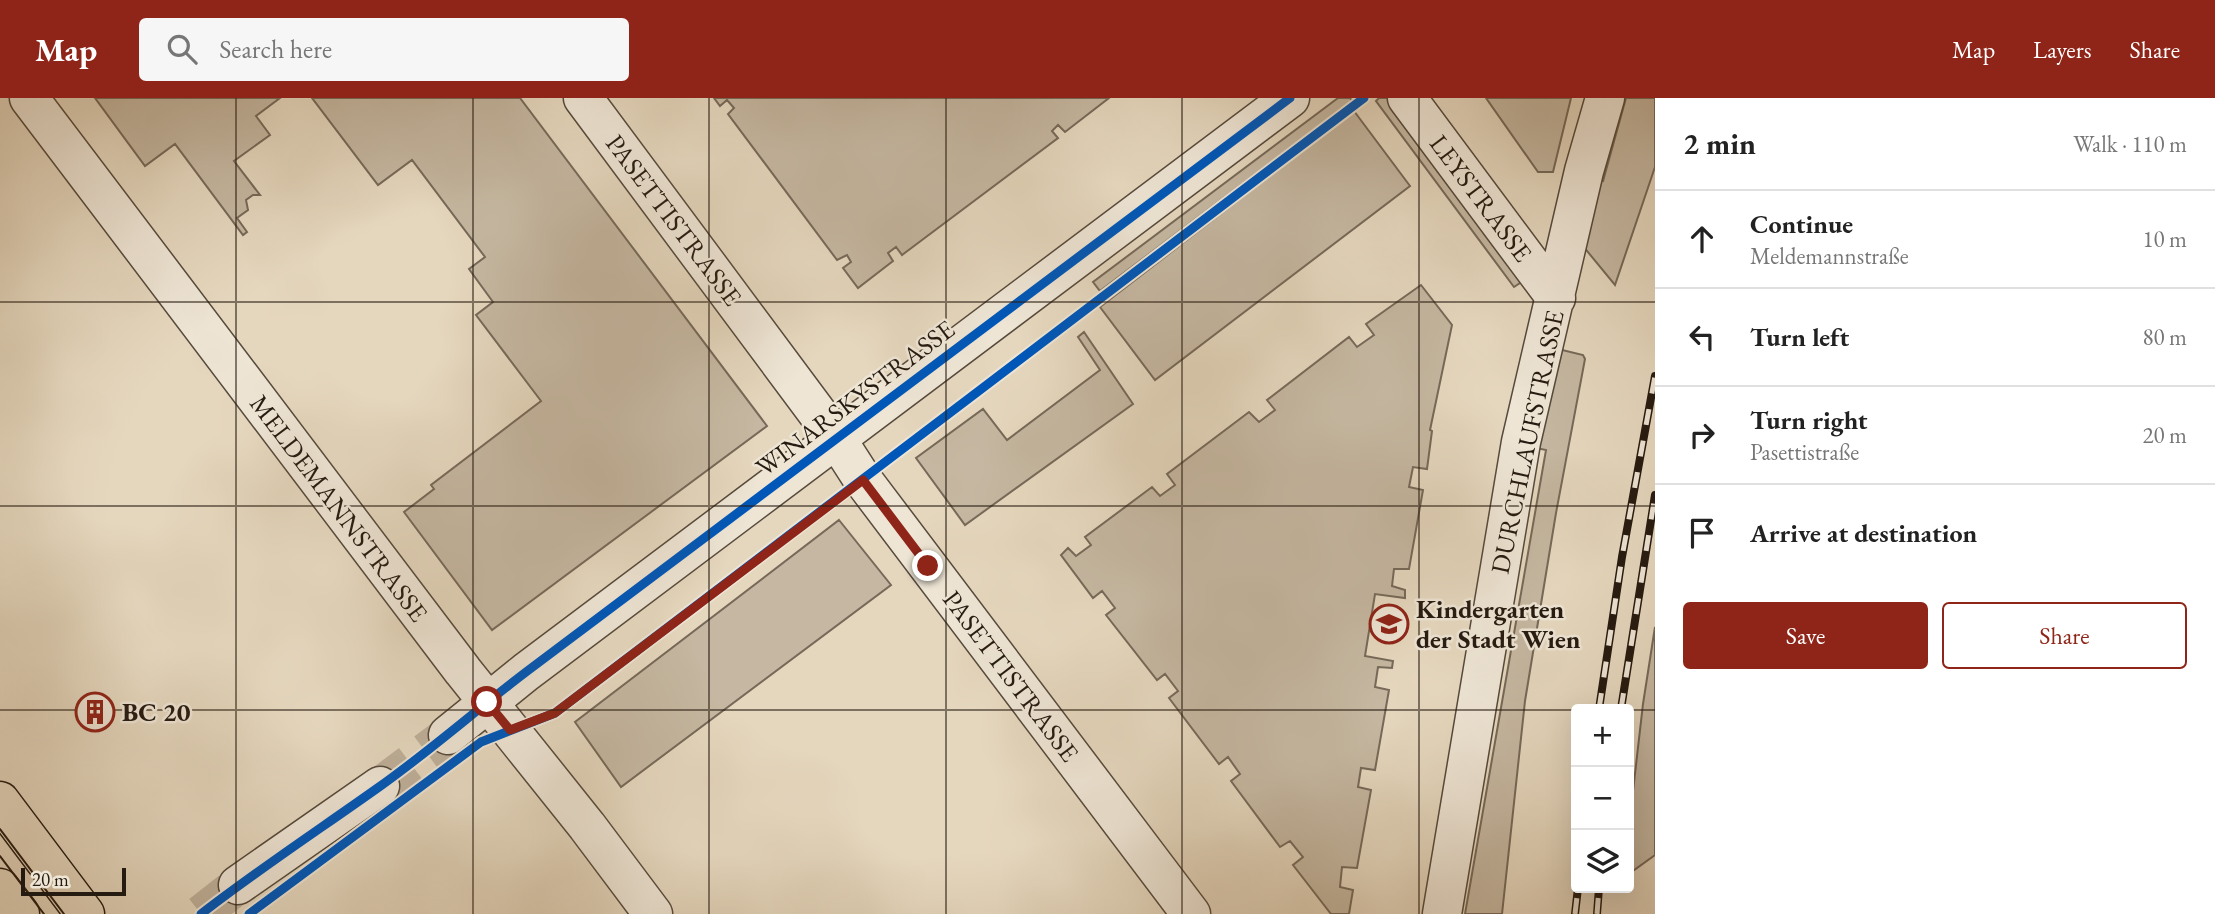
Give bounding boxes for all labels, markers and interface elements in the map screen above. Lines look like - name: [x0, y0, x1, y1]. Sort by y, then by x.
- search box: [139, 18, 629, 81]
- text: Map: [35, 28, 97, 71]
- icon: search: [163, 30, 201, 68]
- text: Search here: [219, 32, 332, 66]
- text: Map: [1952, 34, 1995, 65]
- text: Layers: [2033, 34, 2092, 65]
- text: Share: [2130, 34, 2180, 65]
- text: 2 min: [1683, 124, 1756, 163]
- street label: PASETTISTRASSE: [598, 127, 750, 313]
- street label: LEYSTRASSE: [1422, 128, 1540, 269]
- text: Walk · 110 m: [2073, 129, 2187, 159]
- text: Continue: [1750, 207, 1853, 241]
- icon: ahead: [1683, 220, 1721, 258]
- text: 10 m: [2142, 224, 2187, 254]
- text: Meldemannstraße: [1750, 241, 1909, 271]
- street label: DURCHLAUFSTRASSE: [1482, 307, 1572, 577]
- street label: WINARSKYSTRASSE: [749, 312, 962, 484]
- icon: left: [1683, 318, 1721, 356]
- text: Turn left: [1750, 320, 1849, 354]
- text: 80 m: [2142, 322, 2187, 352]
- street label: MELDEMANNSTRASSE: [242, 388, 436, 629]
- text: Turn right: [1750, 403, 1868, 437]
- icon: right: [1683, 416, 1721, 454]
- text: 20 m: [2142, 420, 2187, 450]
- text: Pasettistraße: [1750, 437, 1859, 467]
- icon: arrive: [1683, 514, 1721, 552]
- text: Arrive at destination: [1750, 516, 1977, 550]
- route end: [912, 550, 943, 581]
- street label: PASETTISTRASSE: [935, 583, 1087, 769]
- place label: Kindergarten der Stadt Wien: [1416, 592, 1581, 656]
- button: Save: [1683, 602, 1928, 669]
- button: Share: [1942, 602, 2187, 669]
- school or university icon: Kindergarten der Stadt Wien: [1368, 603, 1410, 645]
- route start: [471, 686, 502, 717]
- building icon: BC 20: [74, 691, 116, 733]
- place label: BC 20: [122, 695, 191, 729]
- map controls: [1571, 704, 1634, 893]
- button: +: [1571, 704, 1634, 767]
- button: −: [1571, 767, 1634, 830]
- button: layers: [1571, 830, 1634, 893]
- scale bar: [21, 865, 126, 897]
- text: 20 m: [32, 867, 69, 892]

